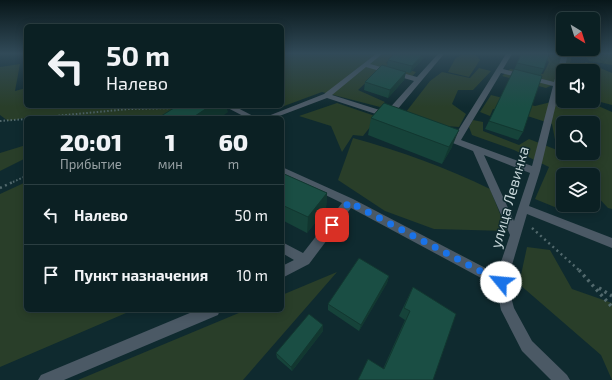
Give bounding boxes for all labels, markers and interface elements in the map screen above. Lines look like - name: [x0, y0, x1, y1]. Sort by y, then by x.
- north arrow: [556, 12, 600, 56]
- map controls: [556, 12, 600, 212]
- text: 50 m: [106, 38, 170, 72]
- icon: left: [40, 40, 92, 92]
- button: sound: [556, 64, 600, 108]
- text: Налево: [106, 72, 168, 94]
- button: search: [556, 116, 600, 160]
- text: 20:01: [60, 127, 122, 156]
- text: 1: [165, 127, 176, 156]
- text: 60: [218, 127, 248, 156]
- street label: улица Левинка: [486, 144, 533, 250]
- text: Прибытие: [60, 156, 122, 172]
- text: мин: [158, 156, 183, 172]
- text: m: [228, 156, 239, 172]
- button: layers: [556, 168, 600, 212]
- icon: left: [40, 204, 62, 226]
- text: Налево: [74, 206, 128, 224]
- text: 50 m: [234, 206, 268, 224]
- pin: [315, 208, 349, 242]
- icon: arrive: [321, 214, 343, 236]
- position arrow: [480, 261, 522, 303]
- icon: arrive: [40, 264, 62, 286]
- text: Пункт назначения: [74, 266, 208, 284]
- text: 10 m: [236, 266, 268, 284]

